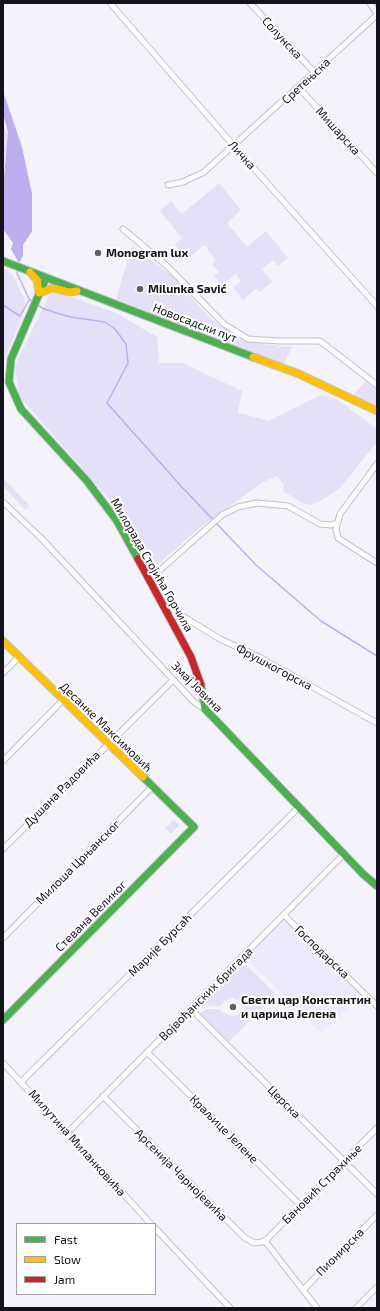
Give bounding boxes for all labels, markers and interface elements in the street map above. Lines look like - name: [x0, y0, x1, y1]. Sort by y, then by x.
- street label: Солунска: [259, 14, 305, 62]
- street label: Сретењска: [279, 55, 333, 107]
- street label: Мишарска: [313, 104, 363, 158]
- street label: Личка: [225, 137, 259, 173]
- place label: Monogram lux: [106, 246, 188, 260]
- marker: Monogram lux: [93, 248, 103, 258]
- place label: Milunka Savić: [148, 282, 227, 296]
- marker: Milunka Savić: [135, 284, 145, 294]
- street label: Новосадски пут: [151, 300, 239, 346]
- street label: Милорада Стојића Горчила: [108, 496, 196, 634]
- street label: Фрушкогорска: [233, 641, 315, 693]
- street label: Змај Јовина: [169, 659, 225, 715]
- street label: Десанке Максимовић: [57, 679, 155, 775]
- street label: Душана Радовића: [21, 748, 103, 830]
- street label: Милоша Црњанског: [33, 817, 123, 907]
- street label: Стевана Великог: [52, 877, 130, 955]
- street label: Марије Бурсаћ: [125, 910, 195, 980]
- street label: Господарска: [292, 922, 352, 982]
- street label: Војвођанских бригада: [156, 944, 256, 1044]
- place label: Свети цар Константин и царица Јелена: [241, 993, 371, 1021]
- marker: Свети цар Константин и царица Јелена: [228, 1002, 238, 1012]
- street label: Церска: [265, 1083, 303, 1121]
- street label: Милутина Миланковића: [25, 1087, 129, 1199]
- street label: Краљице Јелене: [187, 1092, 261, 1166]
- street label: Арсенија Чарнојевића: [132, 1126, 230, 1224]
- street label: Бановић Страхиње: [279, 1141, 365, 1227]
- legend: [16, 1223, 156, 1295]
- street label: Пионирска: [313, 1225, 367, 1279]
- text: Fast: [54, 1232, 77, 1246]
- text: Slow: [54, 1252, 81, 1266]
- text: Jam: [54, 1272, 75, 1286]

